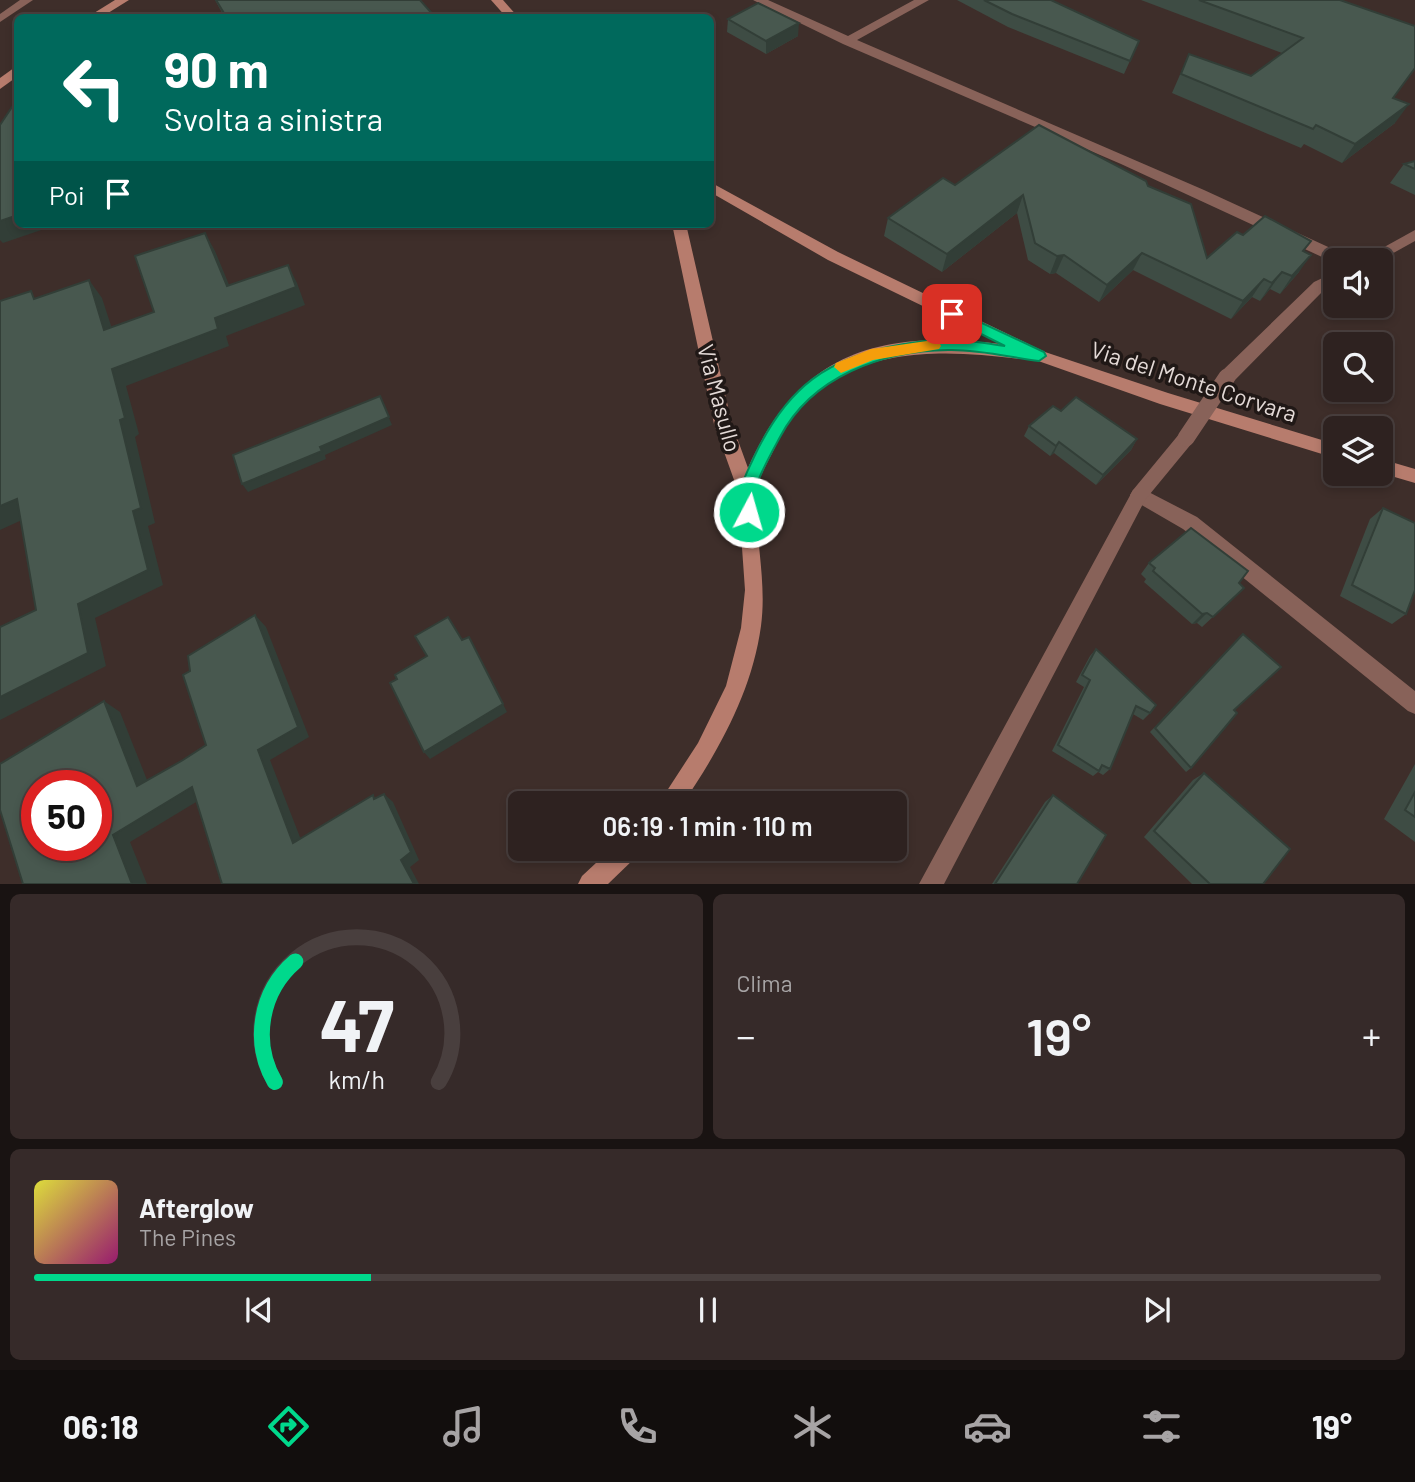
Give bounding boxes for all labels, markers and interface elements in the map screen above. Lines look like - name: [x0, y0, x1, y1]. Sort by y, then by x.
- text: 90 m: [164, 39, 269, 98]
- icon: left: [49, 42, 140, 133]
- text: Svolta a sinistra: [164, 99, 383, 137]
- icon: arrive: [99, 175, 137, 213]
- text: Poi: [49, 179, 85, 210]
- map controls: [1323, 248, 1393, 486]
- button: sound: [1323, 248, 1393, 318]
- pin: [922, 284, 982, 344]
- icon: arrive: [933, 295, 971, 333]
- button: search: [1323, 332, 1393, 402]
- street label: Via del Monte Corvara: [1088, 335, 1300, 427]
- street label: Via Masullo: [692, 341, 748, 455]
- button: layers: [1323, 416, 1393, 486]
- position arrow: [712, 475, 786, 549]
- speed limit sign: 50: [21, 770, 112, 861]
- text: 06:19 · 1 min · 110 m: [603, 810, 812, 841]
- text: Clima: [737, 969, 792, 997]
- text: 47: [319, 980, 394, 1068]
- text: 19°: [1026, 1004, 1091, 1066]
- text: −: [737, 1012, 756, 1058]
- text: +: [1362, 1012, 1381, 1058]
- text: km/h: [328, 1064, 385, 1094]
- text: Afterglow: [139, 1192, 254, 1223]
- text: The Pines: [139, 1223, 236, 1251]
- icon: previous: [240, 1291, 278, 1329]
- icon: pause: [689, 1291, 727, 1329]
- icon: next: [1138, 1291, 1176, 1329]
- icon: directions: [264, 1402, 313, 1451]
- icon: music: [439, 1402, 488, 1451]
- icon: phone: [613, 1402, 662, 1451]
- icon: climate: [788, 1402, 837, 1451]
- icon: car: [963, 1402, 1012, 1451]
- icon: filters: [1137, 1402, 1186, 1451]
- text: 06:18: [63, 1407, 139, 1445]
- text: 19°: [1312, 1407, 1352, 1445]

